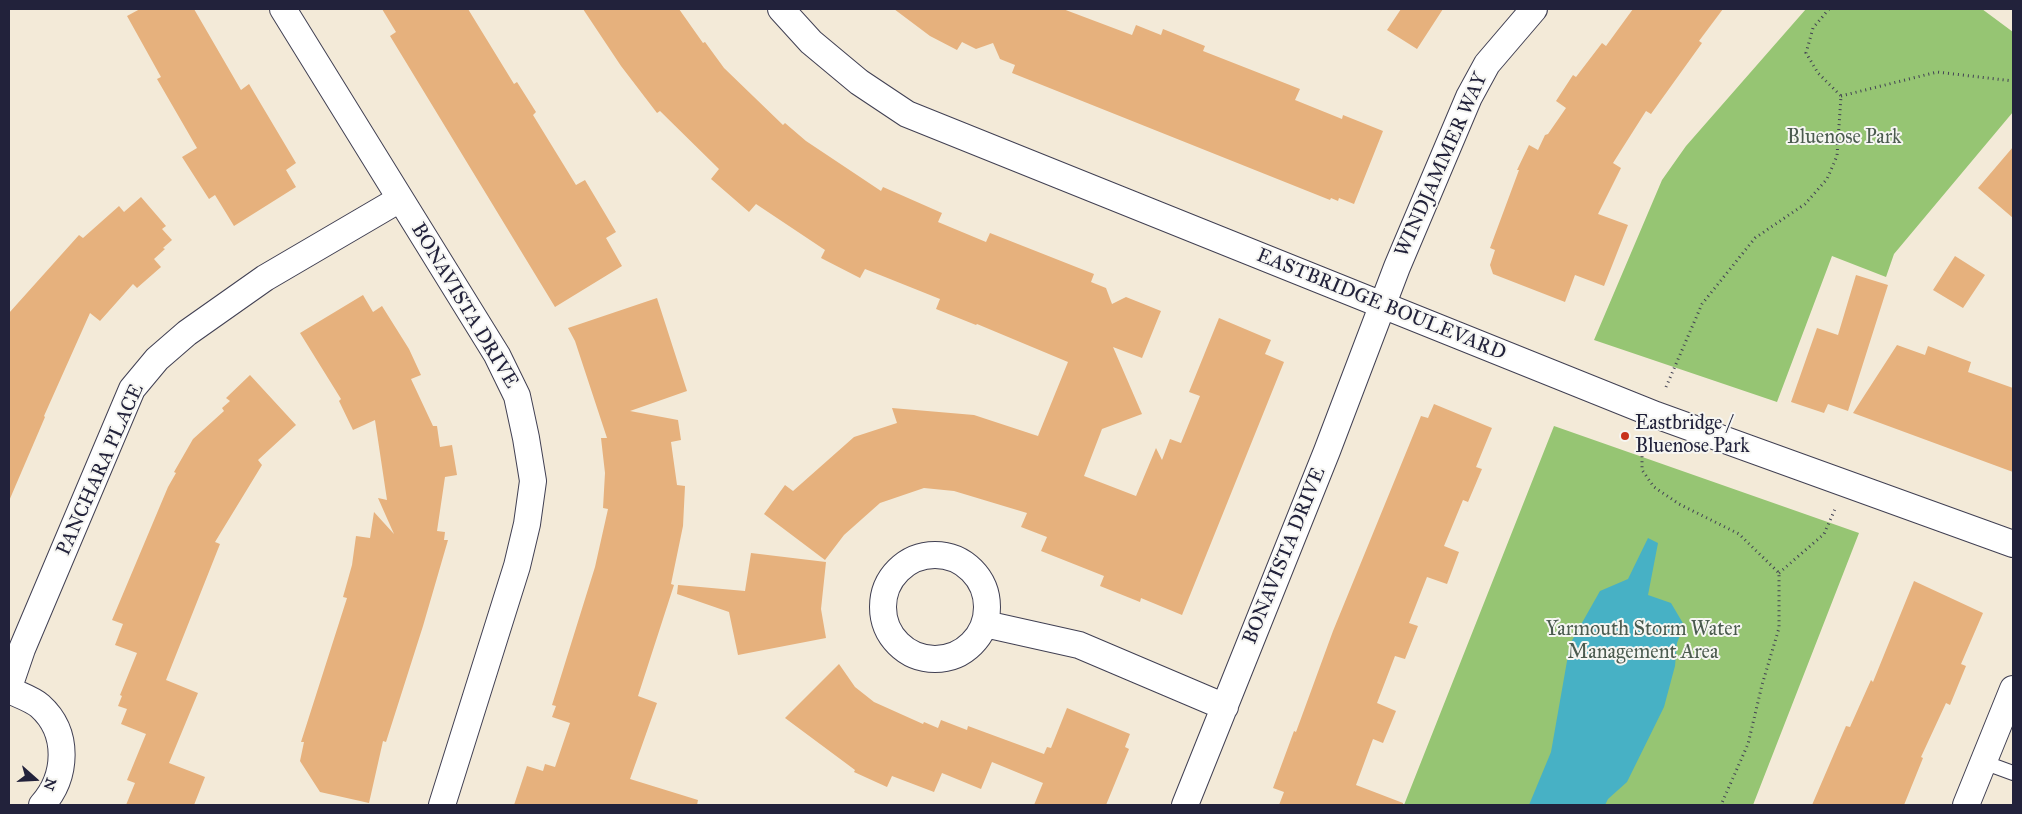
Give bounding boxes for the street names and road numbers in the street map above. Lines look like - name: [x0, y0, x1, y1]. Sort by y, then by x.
- street label: WINDJAMMER WAY: [1391, 69, 1493, 261]
- street label: BONAVISTA DRIVE: [405, 219, 523, 393]
- street label: EASTBRIDGE BOULEVARD: [1253, 244, 1509, 366]
- street label: PANCHARA PLACE: [52, 381, 150, 559]
- street label: BONAVISTA DRIVE: [1239, 464, 1331, 648]

